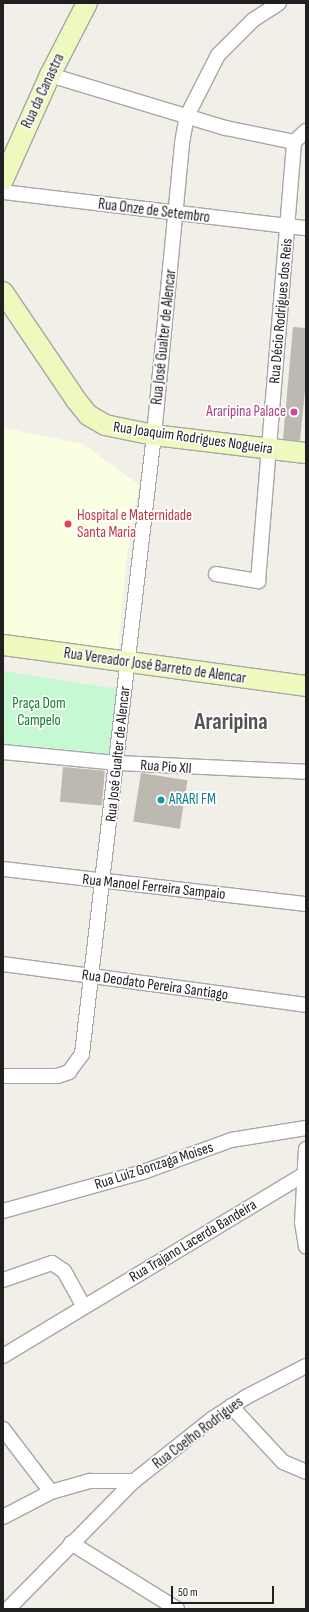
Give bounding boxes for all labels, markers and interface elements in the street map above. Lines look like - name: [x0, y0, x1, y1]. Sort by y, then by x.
- street label: Rua da Canastra: [18, 51, 68, 131]
- street label: Rua Onze de Setembro: [97, 195, 211, 227]
- street label: Rua Décio Rodrigues dos Reis: [266, 238, 296, 384]
- street label: Rua José Gualter de Alencar: [148, 268, 180, 406]
- place label: Araripina Palace: [206, 403, 286, 421]
- marker: Araripina Palace: [289, 407, 299, 417]
- street label: Rua Joaquim Rodrigues Nogueira: [112, 418, 274, 458]
- place label: Hospital e Maternidade Santa Maria: [77, 506, 192, 541]
- marker: Hospital e Maternidade Santa Maria: [62, 518, 74, 530]
- street label: Rua Vereador José Barreto de Alencar: [63, 644, 247, 688]
- street label: Rua José Gualter de Alencar: [102, 685, 134, 823]
- park label: Praça Dom Campelo: [12, 694, 66, 729]
- district label: Araripina: [194, 708, 268, 736]
- street label: Rua Pio XII: [140, 756, 192, 778]
- place label: ARARI FM: [169, 791, 216, 809]
- marker: ARARI FM: [156, 795, 166, 805]
- street label: Rua Manoel Ferreira Sampaio: [82, 871, 226, 903]
- street label: Rua Deodato Pereira Santiago: [81, 966, 229, 1004]
- street label: Rua Luiz Gonzaga Moises: [92, 1138, 216, 1194]
- street label: Rua Trajano Lacerda Bandeira: [126, 1196, 260, 1286]
- street label: Rua Coelho Rodrigues: [149, 1393, 247, 1473]
- scale bar: [173, 1578, 276, 1604]
- text: 50 m: [178, 1585, 198, 1600]

